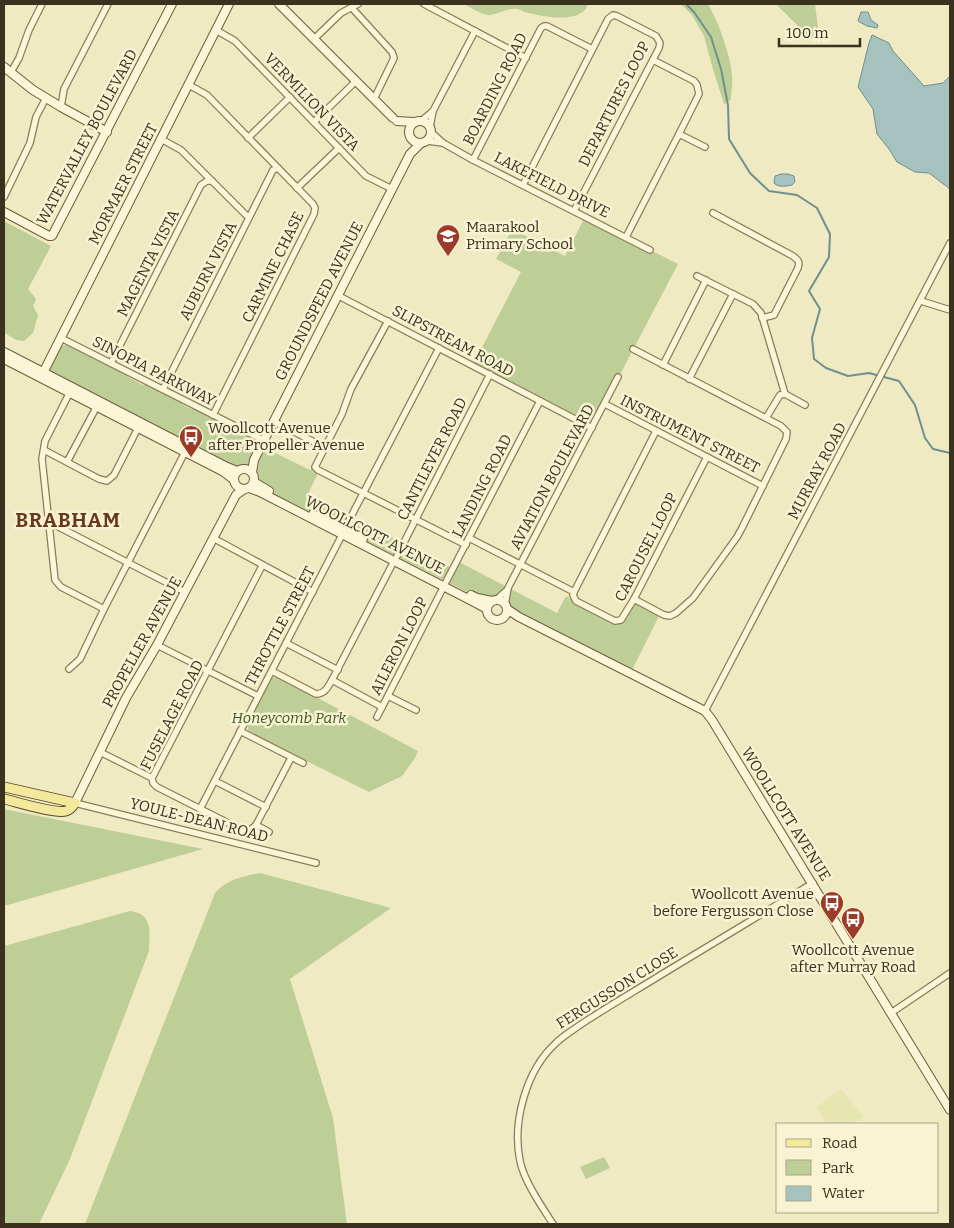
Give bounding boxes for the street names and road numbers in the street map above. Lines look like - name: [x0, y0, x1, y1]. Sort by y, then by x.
- street label: BOARDING ROAD: [459, 30, 531, 148]
- street label: DEPARTURES LOOP: [575, 38, 653, 169]
- street label: WATERVALLEY BOULEVARD: [33, 46, 141, 228]
- street label: VERMILION VISTA: [261, 49, 364, 155]
- street label: MORMAER STREET: [85, 120, 161, 247]
- street label: LAKEFIELD DRIVE: [491, 148, 613, 222]
- street label: MAGENTA VISTA: [113, 206, 183, 320]
- street label: CARMINE CHASE: [238, 208, 308, 326]
- street label: AUBURN VISTA: [175, 218, 241, 323]
- street label: GROUNDSPEED AVENUE: [271, 218, 367, 384]
- street label: SLIPSTREAM ROAD: [389, 301, 517, 381]
- street label: SINOPIA PARKWAY: [90, 332, 219, 410]
- street label: INSTRUMENT STREET: [617, 391, 763, 477]
- street label: CANTILEVER ROAD: [393, 395, 471, 523]
- street label: AVIATION BOULEVARD: [506, 401, 598, 553]
- street label: MURRAY ROAD: [784, 419, 850, 523]
- street label: LANDING ROAD: [448, 431, 516, 541]
- street label: CAROUSEL LOOP: [611, 490, 681, 604]
- street label: WOOLLCOTT AVENUE: [302, 492, 448, 578]
- street label: THROTTLE STREET: [241, 563, 319, 688]
- street label: PROPELLER AVENUE: [99, 573, 185, 711]
- street label: AILERON LOOP: [367, 594, 432, 698]
- street label: FUSELAGE ROAD: [137, 657, 207, 773]
- street label: WOOLLCOTT AVENUE: [738, 744, 834, 884]
- street label: YOULE-DEAN ROAD: [128, 794, 270, 846]
- street label: FERGUSSON CLOSE: [553, 943, 681, 1033]

